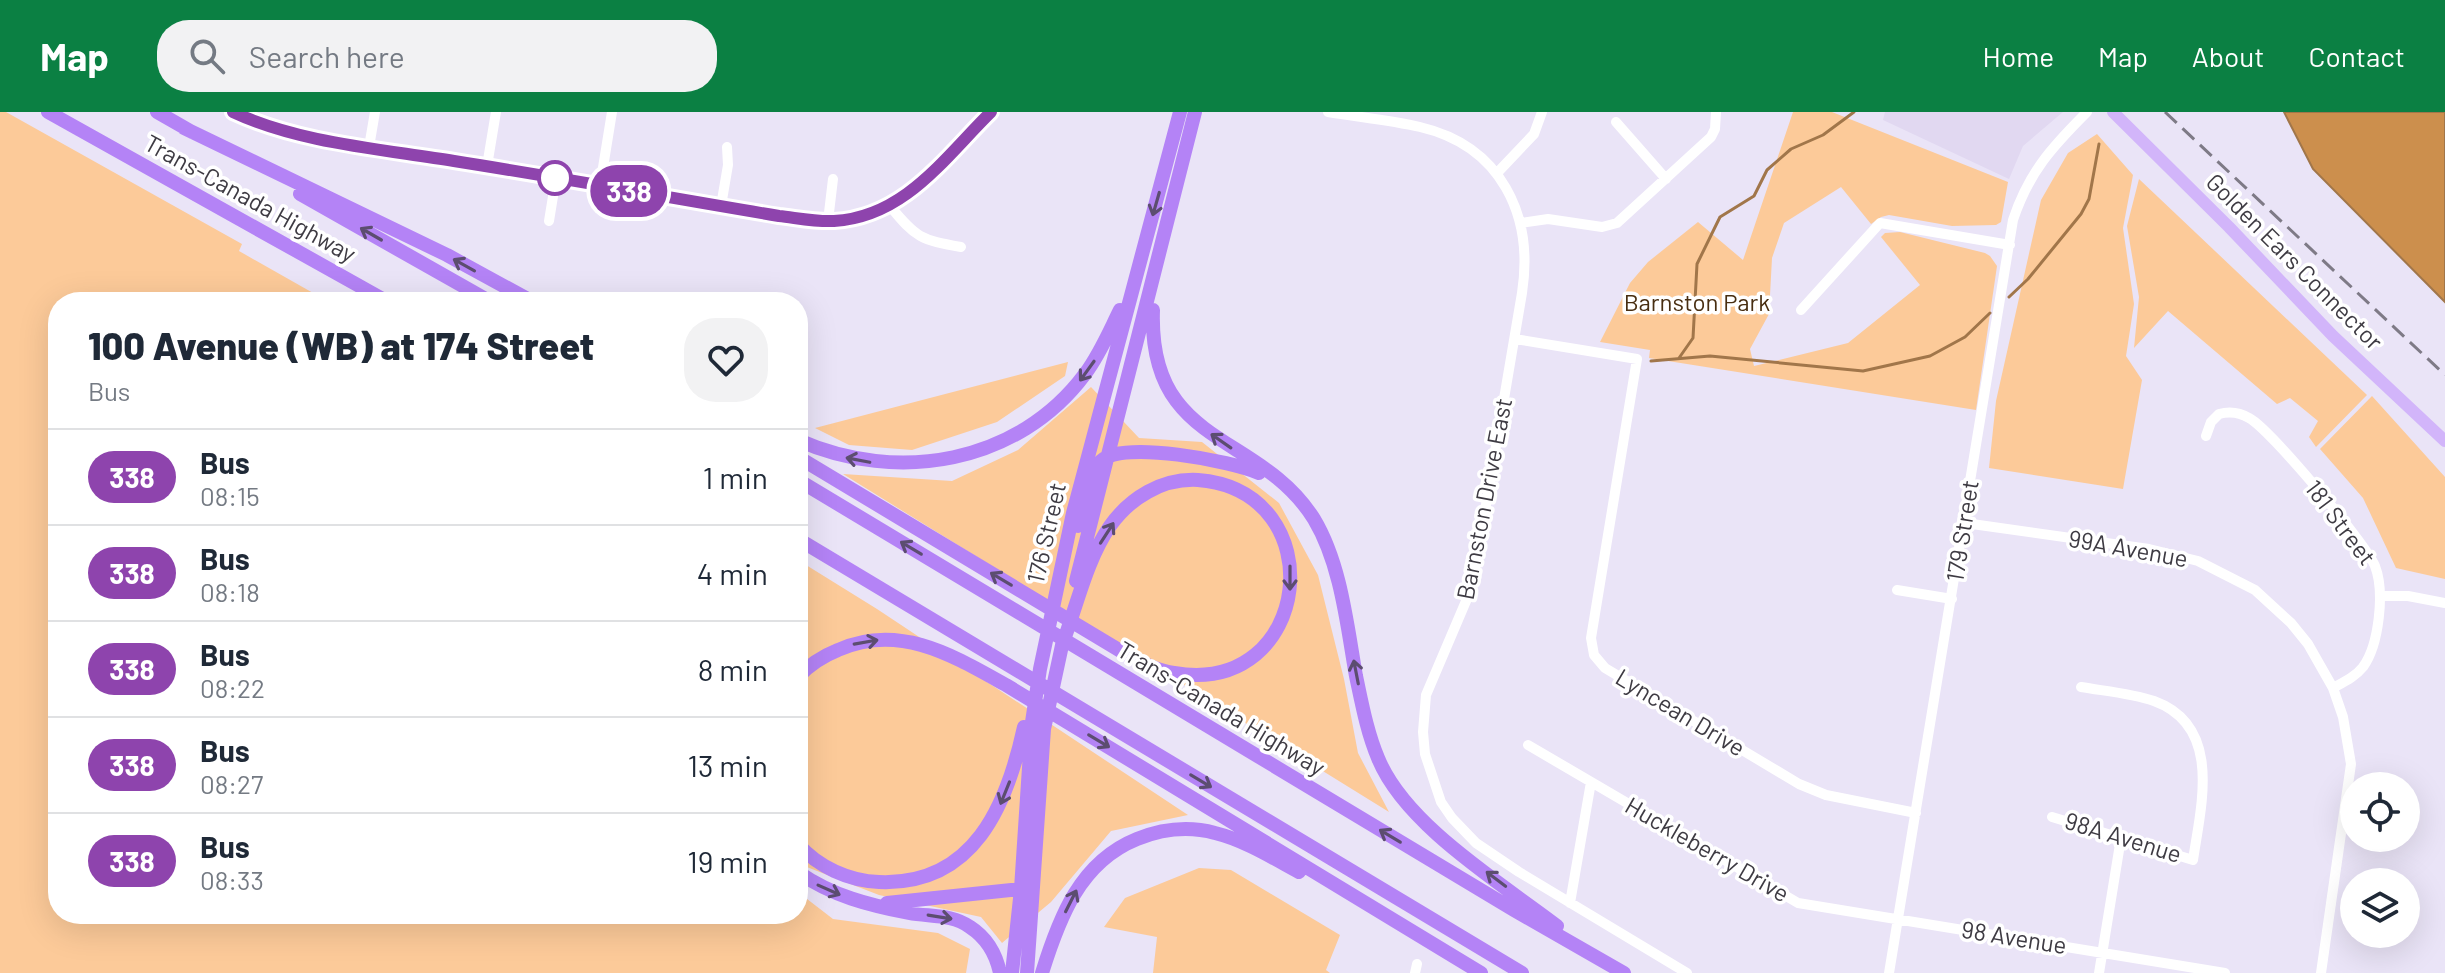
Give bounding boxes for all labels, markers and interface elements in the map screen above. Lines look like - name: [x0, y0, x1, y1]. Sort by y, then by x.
- search box: [157, 20, 717, 92]
- text: Map: [40, 33, 109, 79]
- icon: search: [185, 34, 229, 78]
- text: Search here: [249, 38, 405, 74]
- text: Home: [1983, 39, 2054, 73]
- text: Map: [2098, 39, 2148, 73]
- text: About: [2192, 39, 2264, 73]
- text: Contact: [2308, 39, 2405, 73]
- street label: Trans-Canada Highway: [140, 128, 361, 268]
- unlabelled marker: [538, 161, 572, 195]
- line badge: 338: [583, 165, 675, 217]
- street label: Golden Ears Connector: [2201, 167, 2389, 355]
- text: 338: [606, 174, 652, 208]
- one-way arrow: [1148, 190, 1163, 216]
- one-way arrow: [360, 226, 383, 242]
- one-way arrow: [453, 256, 477, 272]
- park label: Barnston Park: [1624, 287, 1770, 316]
- button: heart: [684, 318, 768, 402]
- text: 100 Avenue (WB) at 174 Street: [88, 322, 594, 368]
- one-way arrow: [1079, 359, 1095, 381]
- text: Bus: [88, 375, 130, 406]
- street label: Barnston Drive East: [1450, 395, 1517, 602]
- one-way arrow: [1210, 433, 1232, 449]
- text: Bus: [200, 444, 250, 480]
- one-way arrow: [845, 451, 871, 466]
- text: 1 min: [703, 459, 768, 495]
- text: 338: [109, 460, 155, 494]
- street label: 181 Street: [2300, 474, 2383, 570]
- street label: 179 Street: [1939, 478, 1984, 584]
- street label: 176 Street: [1020, 479, 1071, 586]
- text: 08:15: [200, 480, 260, 511]
- one-way arrow: [1099, 522, 1115, 544]
- street label: 99A Avenue: [2066, 523, 2190, 572]
- text: Bus: [200, 540, 250, 576]
- one-way arrow: [900, 540, 923, 556]
- text: 4 min: [697, 555, 768, 591]
- text: 338: [109, 556, 155, 590]
- one-way arrow: [1282, 564, 1298, 591]
- one-way arrow: [990, 571, 1013, 587]
- text: 08:18: [200, 576, 260, 607]
- one-way arrow: [852, 634, 878, 649]
- street label: Trans-Canada Highway: [1113, 634, 1331, 781]
- text: Bus: [200, 636, 250, 672]
- text: 8 min: [698, 651, 768, 687]
- text: 338: [109, 652, 155, 686]
- one-way arrow: [1347, 659, 1362, 685]
- street label: Lyncean Drive: [1611, 662, 1751, 762]
- text: 08:22: [200, 672, 265, 703]
- text: Bus: [200, 732, 250, 768]
- one-way arrow: [1088, 734, 1111, 750]
- text: 13 min: [687, 747, 768, 783]
- text: 338: [109, 748, 155, 782]
- text: 08:27: [200, 768, 263, 799]
- map controls: [2340, 772, 2420, 948]
- button: locate: [2340, 772, 2420, 852]
- one-way arrow: [1189, 773, 1212, 789]
- one-way arrow: [997, 780, 1012, 805]
- street label: Huckleberry Drive: [1621, 790, 1795, 907]
- street label: 98A Avenue: [2062, 805, 2185, 868]
- one-way arrow: [1379, 827, 1402, 843]
- text: Bus: [200, 828, 250, 864]
- text: 19 min: [687, 843, 768, 879]
- text: 338: [109, 844, 155, 878]
- text: 08:33: [200, 864, 264, 895]
- button: layers: [2340, 868, 2420, 948]
- one-way arrow: [1486, 870, 1507, 887]
- one-way arrow: [816, 884, 841, 899]
- one-way arrow: [1063, 889, 1079, 913]
- one-way arrow: [926, 910, 952, 925]
- street label: 98 Avenue: [1960, 914, 2069, 959]

